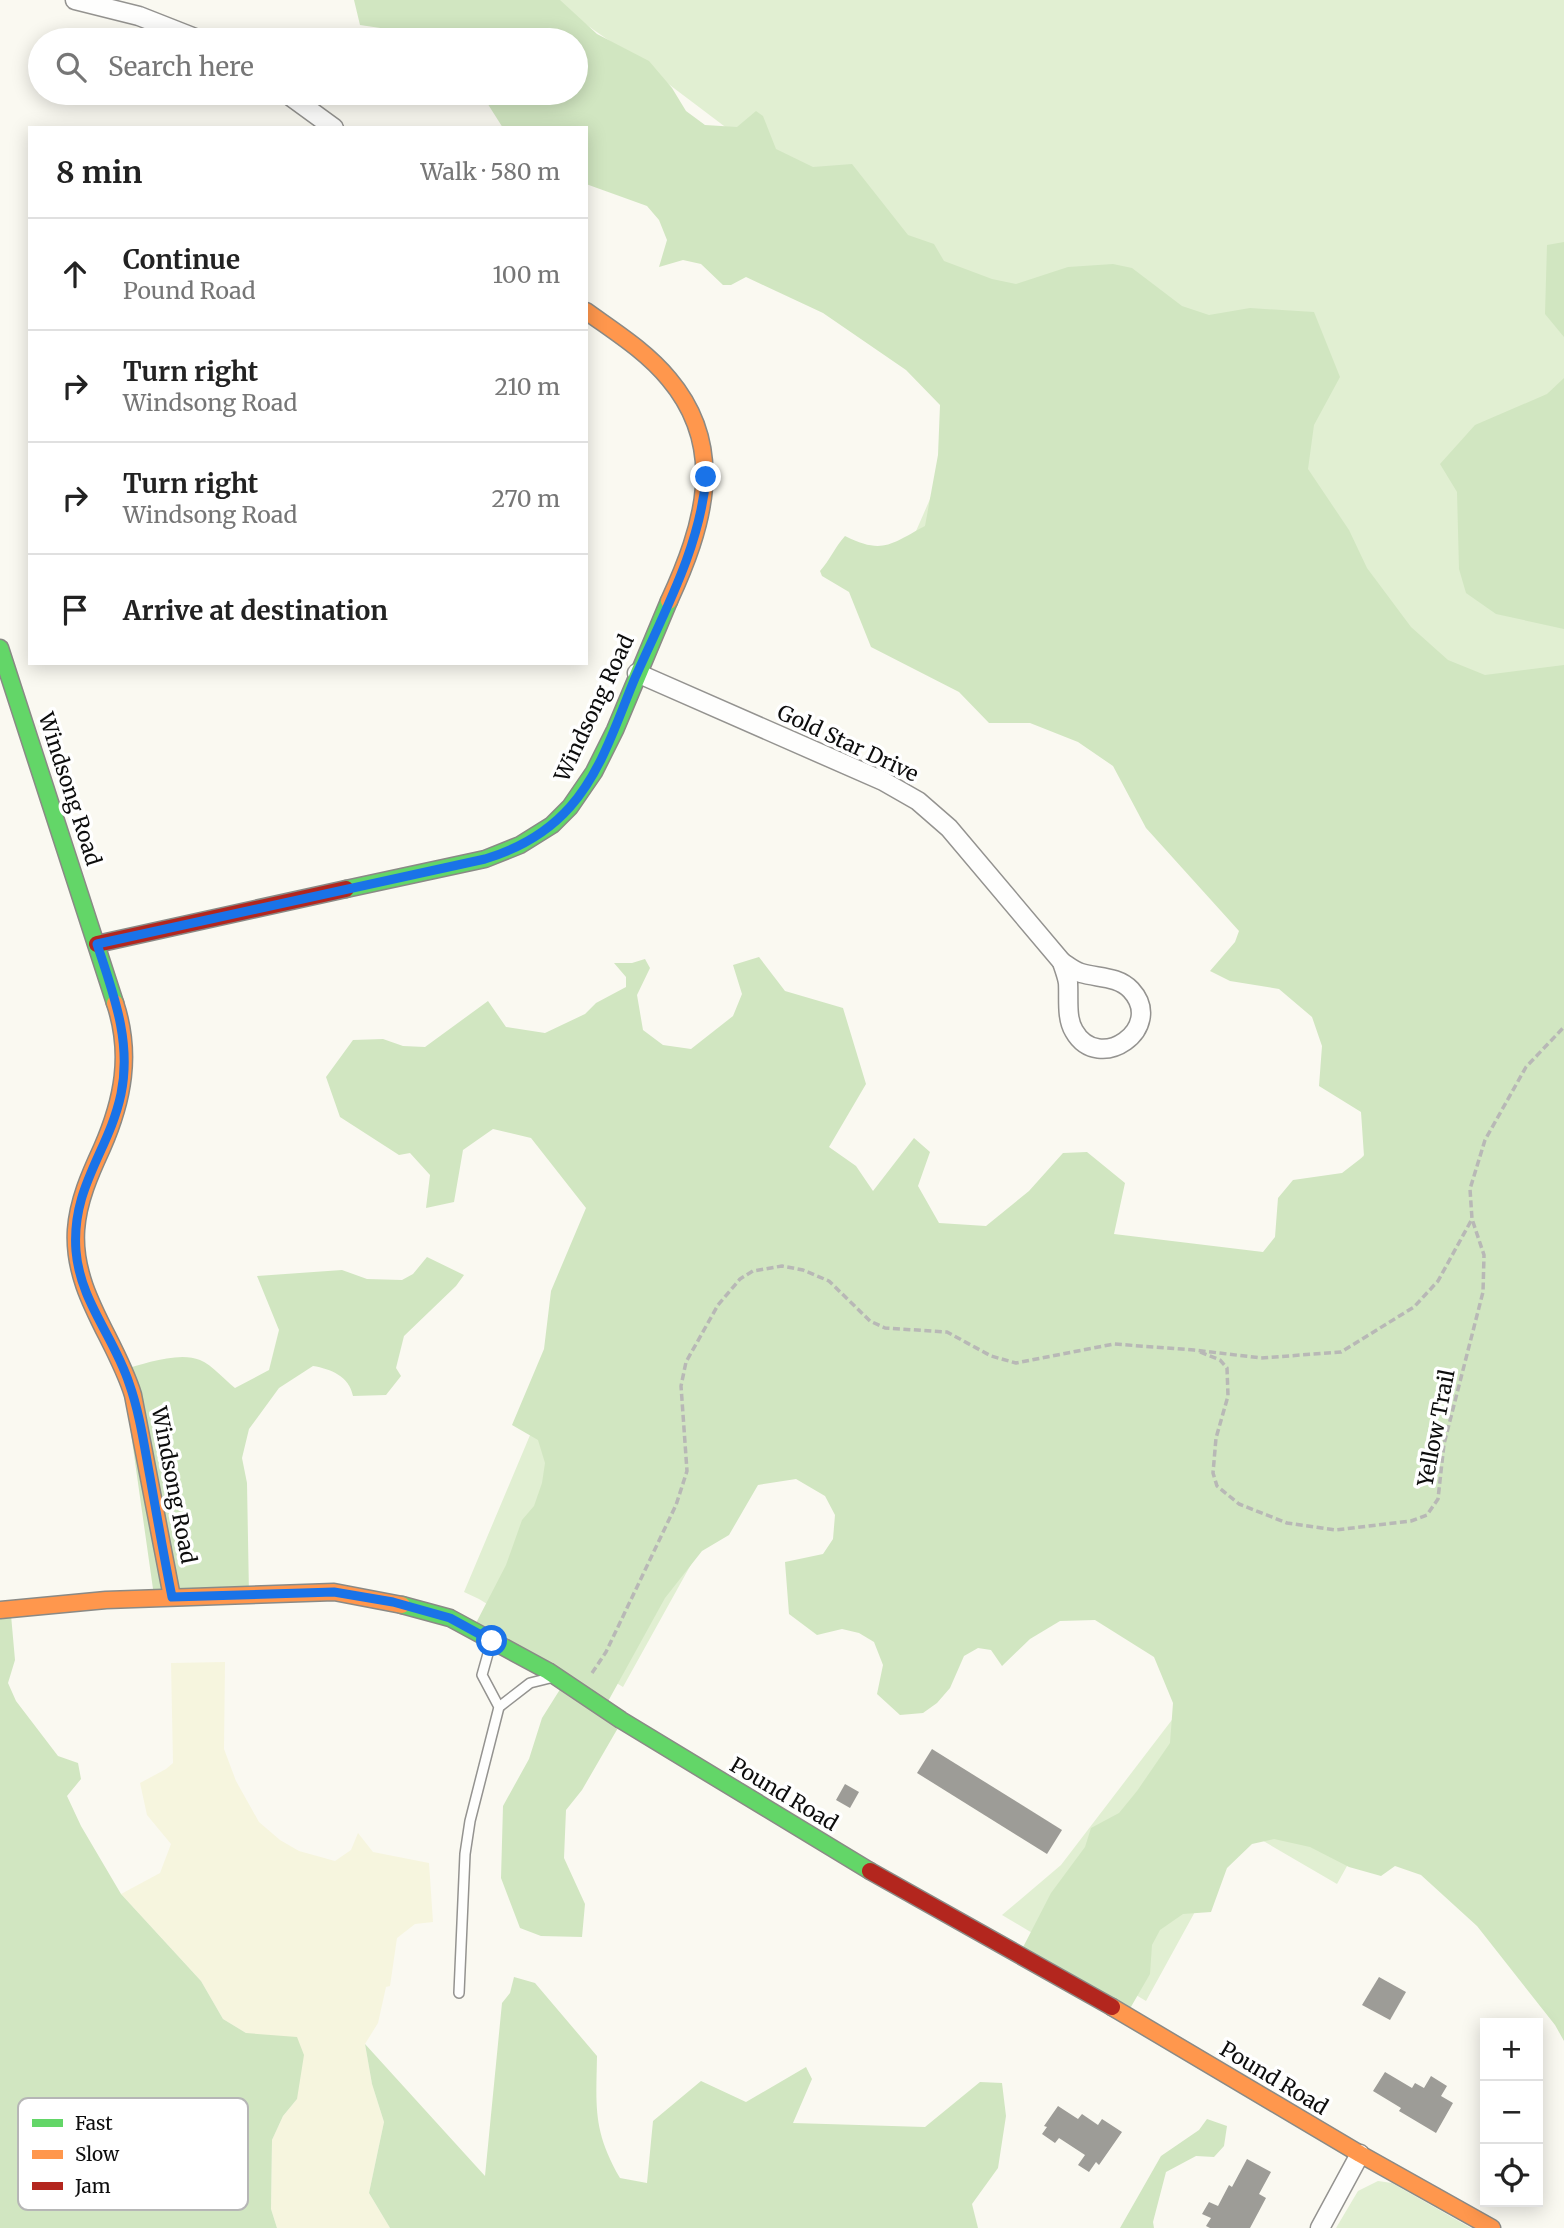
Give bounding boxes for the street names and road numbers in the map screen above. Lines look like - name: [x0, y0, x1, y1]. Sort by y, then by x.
- street label: Windsong Road: [548, 630, 640, 787]
- street label: Gold Star Drive: [773, 698, 923, 788]
- street label: Windsong Road: [32, 708, 108, 869]
- street label: Yellow Trail: [1411, 1367, 1461, 1490]
- street label: Windsong Road: [145, 1403, 203, 1566]
- street label: Pound Road: [725, 1751, 843, 1837]
- street label: Pound Road: [1215, 2035, 1333, 2121]

